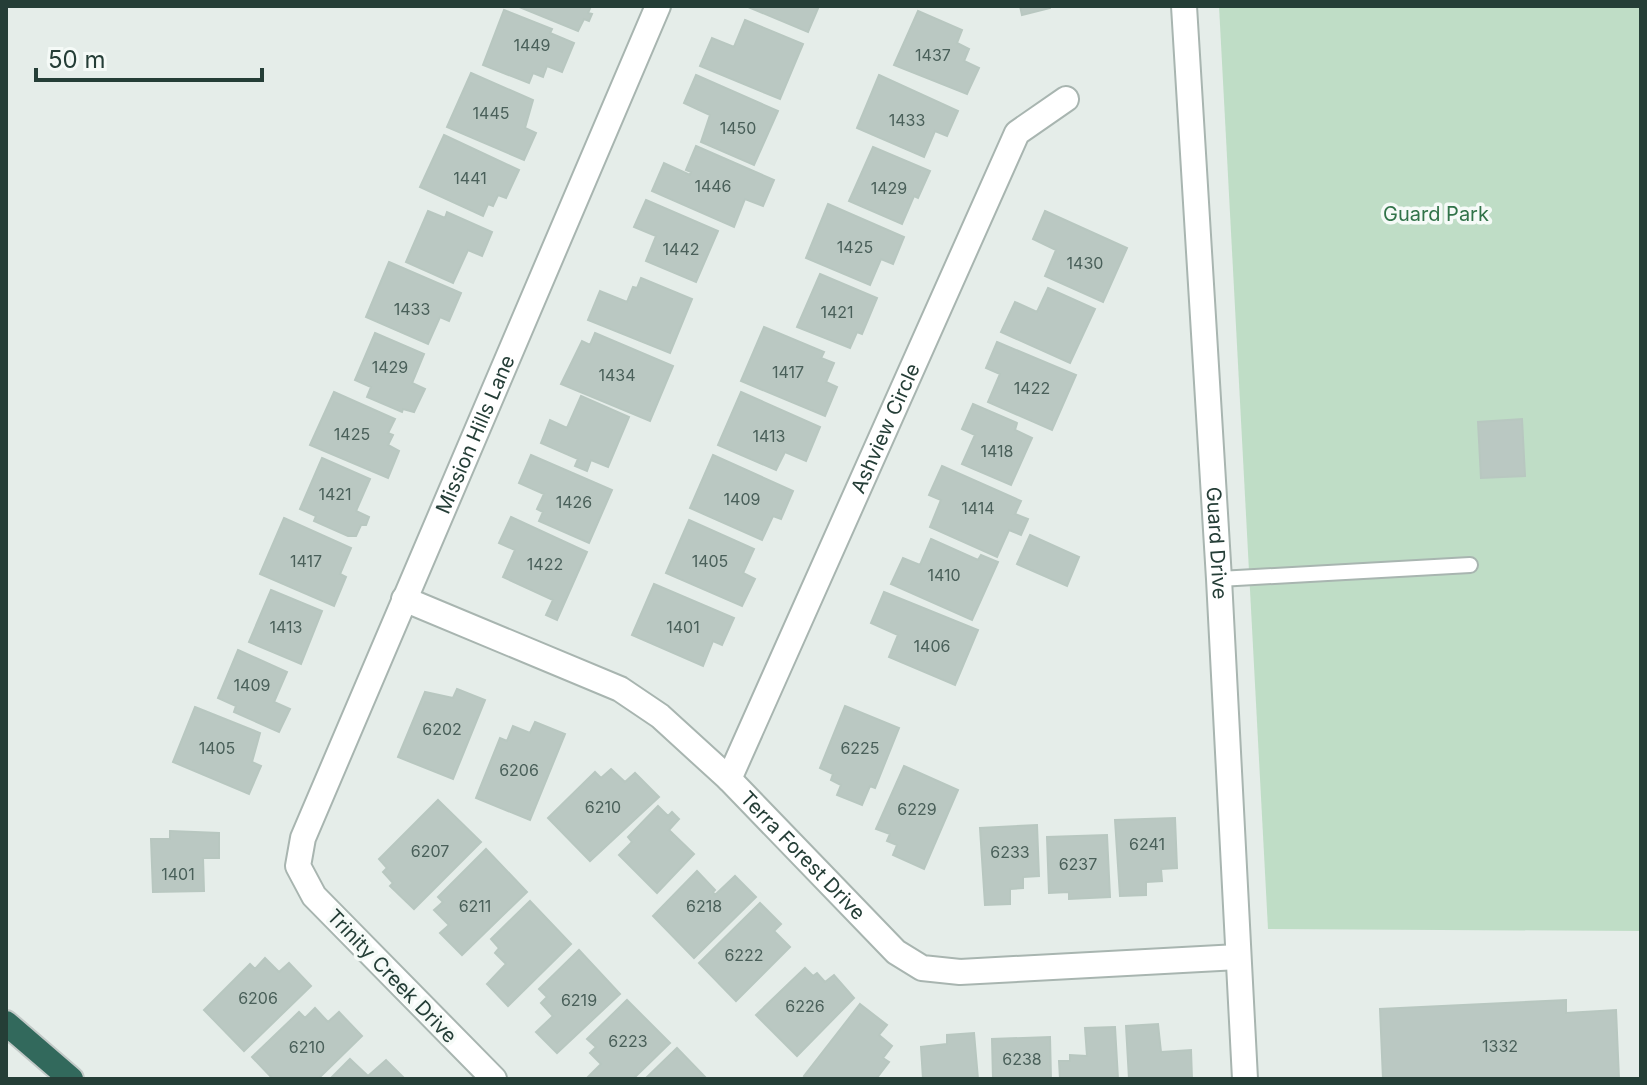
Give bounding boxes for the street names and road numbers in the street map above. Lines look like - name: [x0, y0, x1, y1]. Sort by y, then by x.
- street label: Mission Hills Lane: [431, 351, 520, 517]
- street label: Ashview Circle: [846, 359, 925, 497]
- street label: Guard Drive: [1201, 486, 1232, 600]
- street label: Terra Forest Drive: [735, 786, 870, 925]
- street label: Trinity Creek Drive: [322, 904, 462, 1048]

